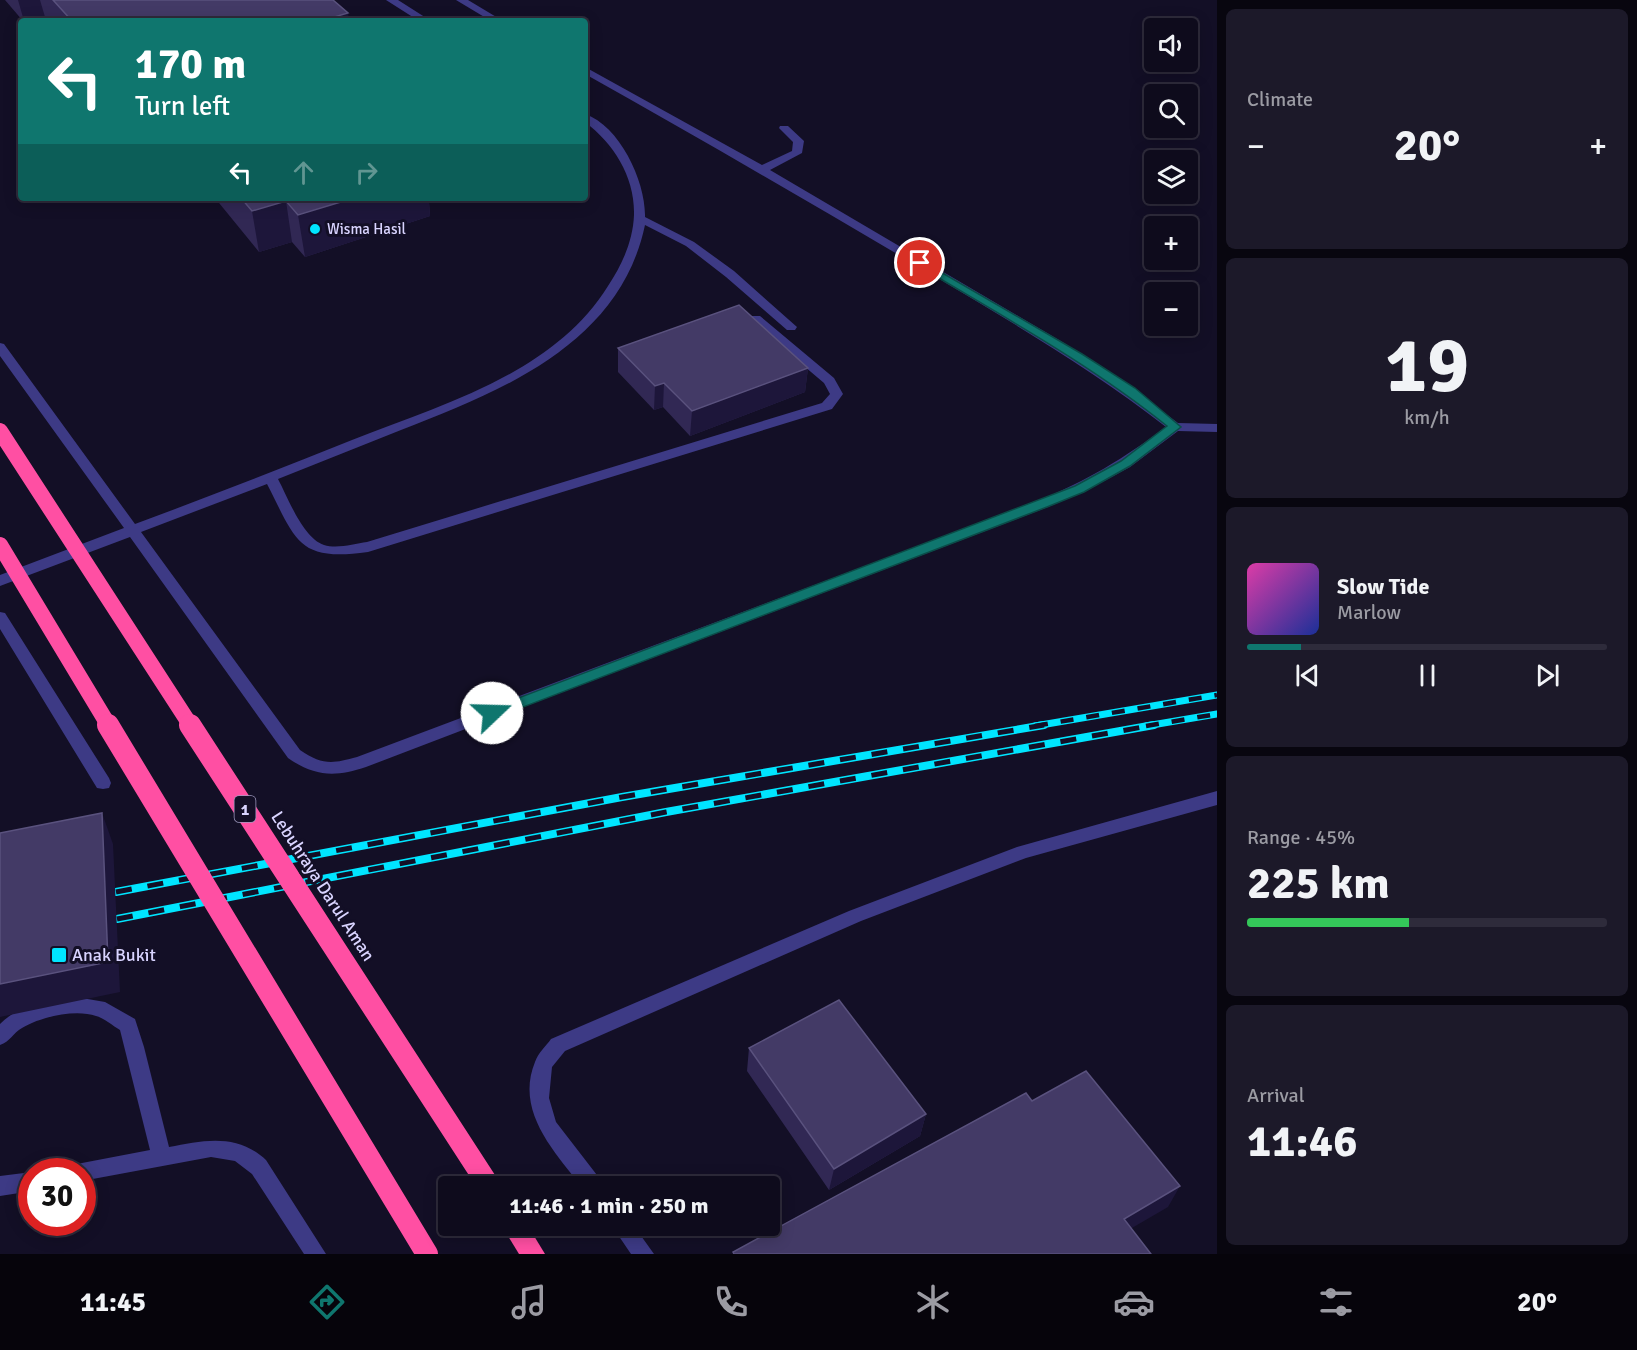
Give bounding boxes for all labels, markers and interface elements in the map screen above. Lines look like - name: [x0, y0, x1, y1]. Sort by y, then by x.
- map controls: [1144, 18, 1198, 336]
- button: sound: [1144, 18, 1198, 72]
- text: 170 m: [135, 39, 246, 90]
- icon: left: [36, 42, 114, 120]
- button: search: [1144, 84, 1198, 138]
- text: Climate: [1247, 87, 1313, 112]
- text: Turn left: [135, 90, 230, 123]
- text: 20°: [1394, 118, 1460, 173]
- text: −: [1247, 126, 1265, 167]
- text: +: [1589, 126, 1607, 167]
- button: layers: [1144, 150, 1198, 204]
- icon: left: [224, 156, 257, 189]
- icon: ahead: [287, 156, 320, 189]
- icon: right: [350, 156, 383, 189]
- button: +: [1144, 216, 1198, 270]
- place label: Wisma Hasil: [327, 220, 406, 238]
- marker: Wisma Hasil: [308, 222, 322, 236]
- pin: [894, 237, 945, 288]
- icon: arrive: [903, 246, 936, 279]
- button: −: [1144, 282, 1198, 336]
- text: 19: [1385, 318, 1469, 414]
- text: km/h: [1404, 405, 1450, 430]
- text: Slow Tide: [1337, 573, 1429, 600]
- text: Marlow: [1337, 600, 1401, 625]
- icon: previous: [1291, 659, 1324, 692]
- icon: pause: [1411, 659, 1444, 692]
- icon: next: [1531, 659, 1564, 692]
- position arrow: [460, 681, 524, 745]
- road number: 1: [234, 796, 256, 822]
- street label: Lebuhraya Darul Aman: [266, 807, 380, 965]
- text: Range · 45%: [1247, 825, 1355, 850]
- text: 225 km: [1247, 856, 1390, 911]
- place label: Anak Bukit: [72, 944, 156, 966]
- marker: Anak Bukit: [50, 946, 68, 964]
- text: Arrival: [1247, 1083, 1305, 1108]
- text: 11:46: [1247, 1114, 1357, 1169]
- speed limit sign: 30: [18, 1158, 96, 1236]
- text: 11:46 · 1 min · 250 m: [509, 1192, 709, 1219]
- icon: directions: [306, 1281, 348, 1323]
- icon: music: [508, 1281, 550, 1323]
- icon: phone: [710, 1281, 752, 1323]
- icon: climate: [912, 1281, 954, 1323]
- icon: car: [1113, 1281, 1155, 1323]
- icon: filters: [1315, 1281, 1357, 1323]
- text: 11:45: [80, 1286, 146, 1319]
- text: 20°: [1517, 1286, 1557, 1319]

